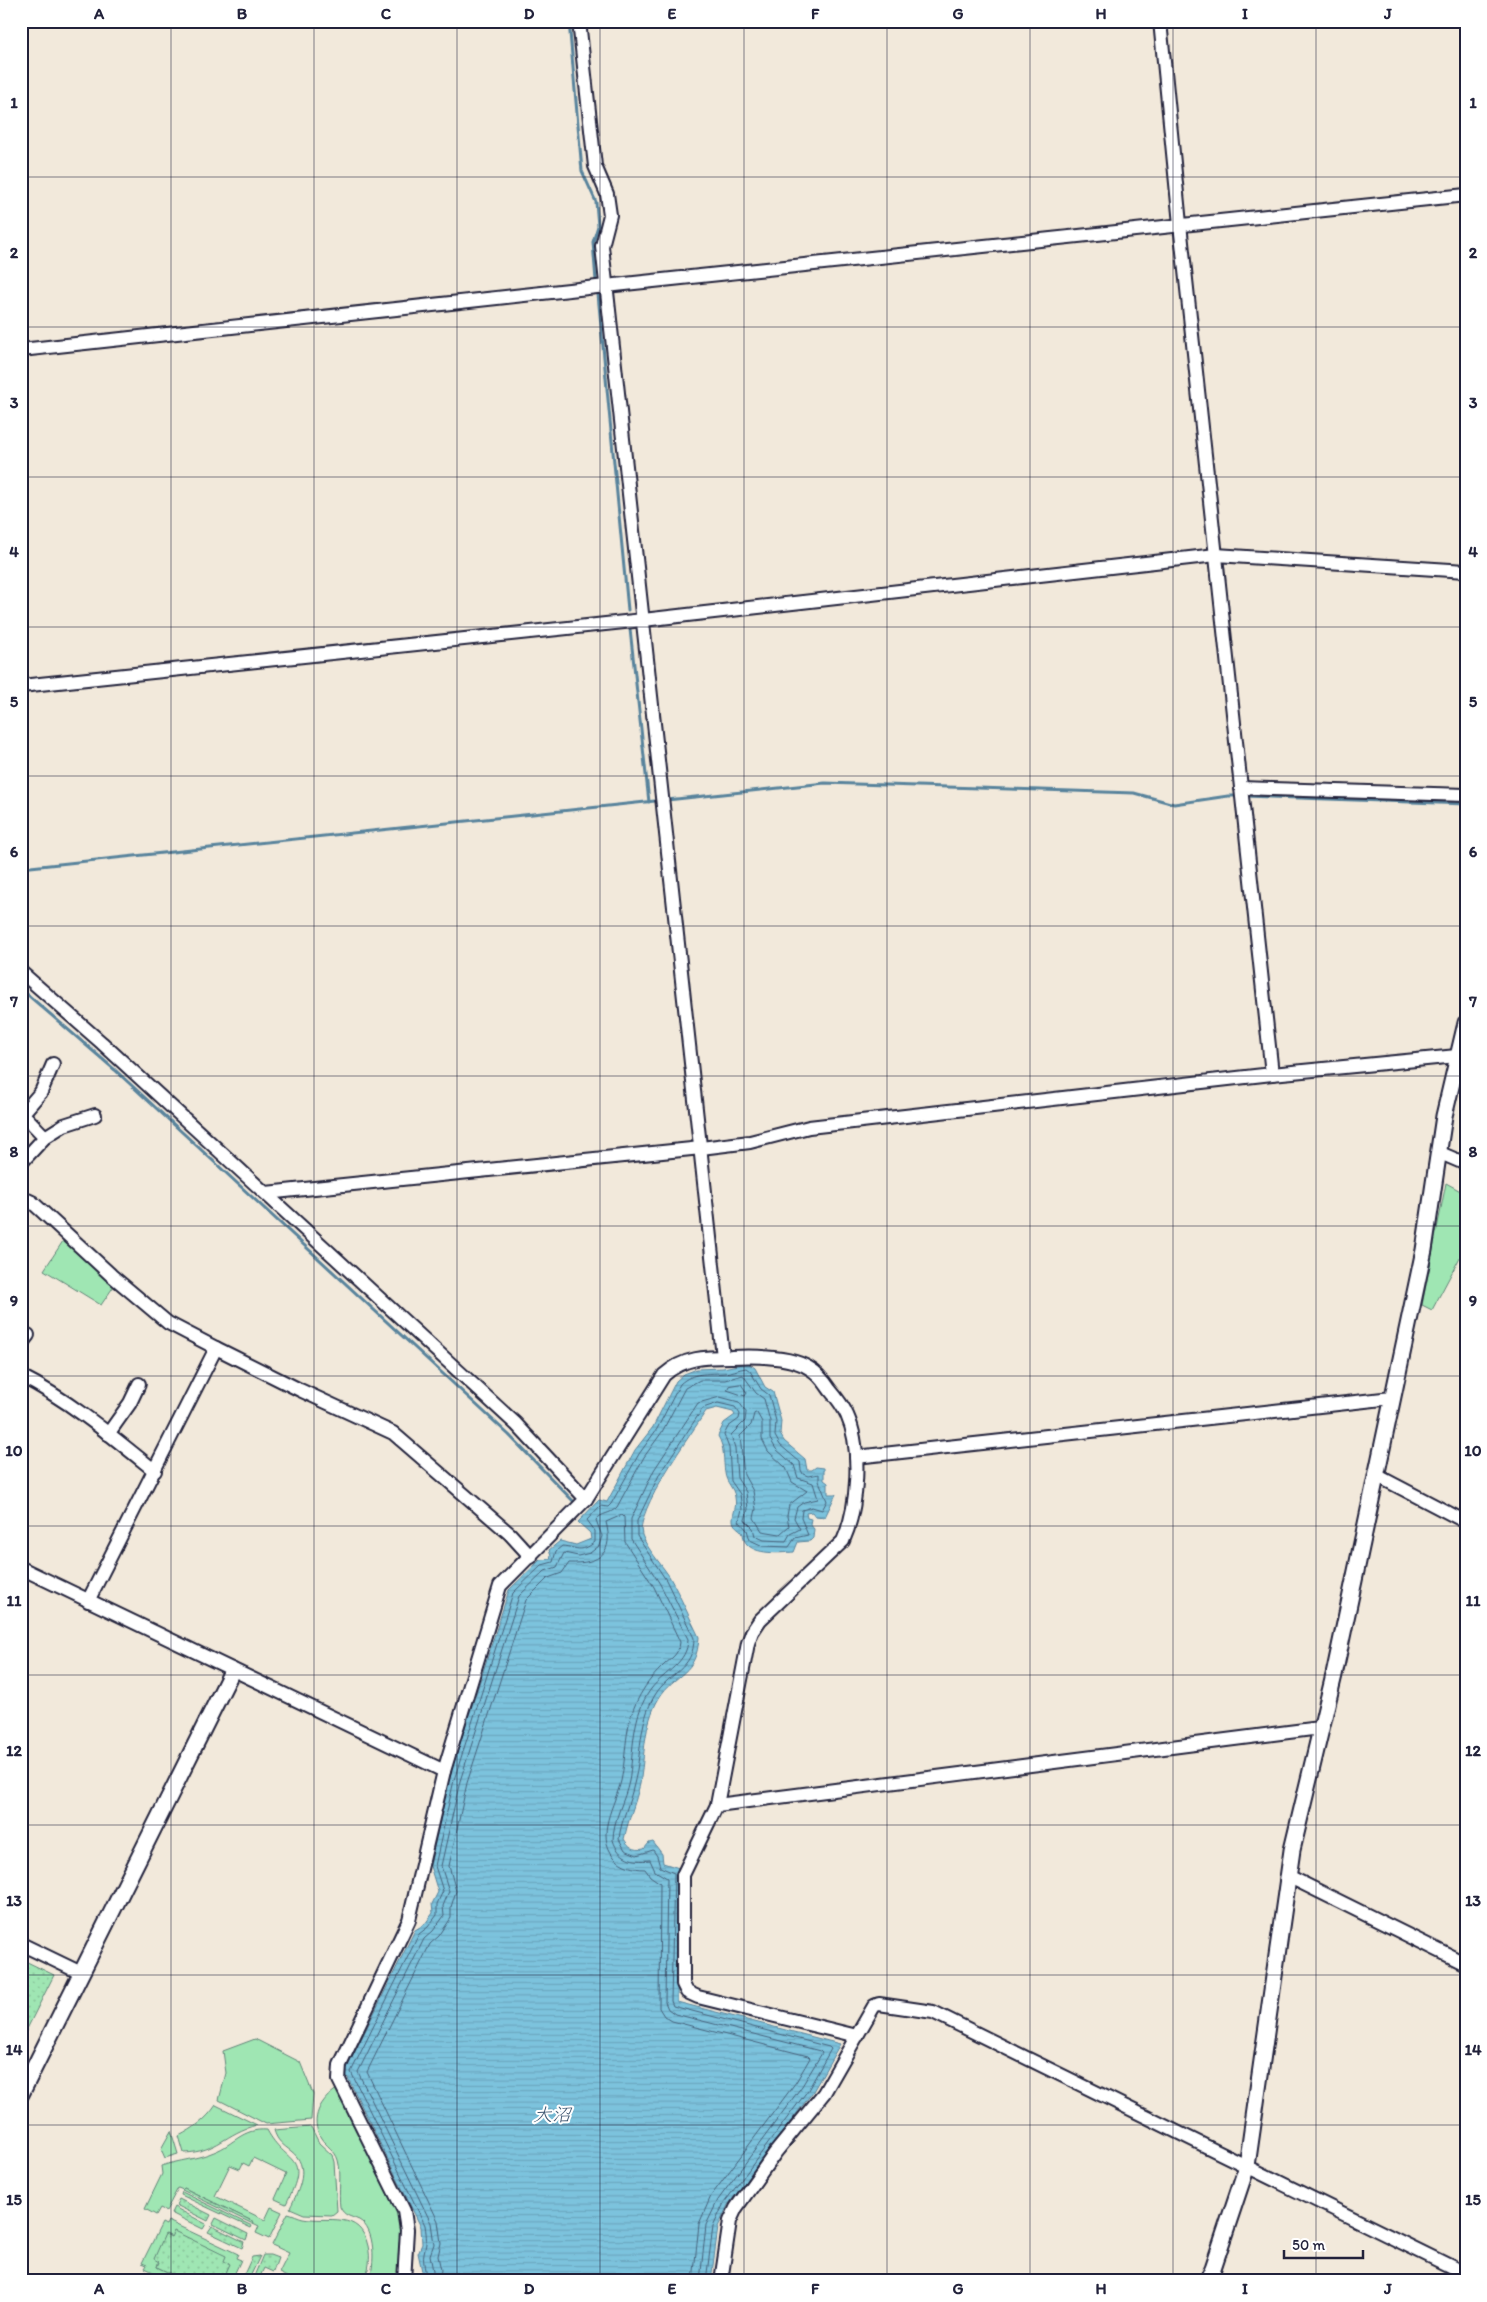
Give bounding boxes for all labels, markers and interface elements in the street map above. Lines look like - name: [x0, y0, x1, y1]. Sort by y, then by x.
- text: A: [93, 4, 105, 23]
- text: B: [237, 4, 248, 23]
- text: C: [381, 4, 392, 23]
- text: D: [524, 4, 535, 23]
- text: E: [668, 4, 677, 23]
- text: F: [811, 4, 820, 23]
- text: G: [952, 4, 964, 23]
- text: H: [1095, 4, 1107, 23]
- text: I: [1242, 4, 1248, 23]
- text: J: [1383, 4, 1392, 23]
- text: 1: [10, 93, 18, 112]
- text: 1: [1469, 93, 1477, 112]
- text: 2: [10, 243, 19, 262]
- text: 2: [1469, 243, 1478, 262]
- text: 3: [10, 393, 19, 412]
- text: 3: [1469, 393, 1478, 412]
- text: 4: [9, 542, 19, 561]
- text: 4: [1468, 542, 1478, 561]
- text: 5: [10, 692, 19, 711]
- text: 5: [1469, 692, 1478, 711]
- text: 6: [10, 842, 19, 861]
- text: 6: [1469, 842, 1478, 861]
- text: 7: [9, 992, 18, 1011]
- text: 7: [1468, 992, 1477, 1011]
- text: 8: [10, 1142, 19, 1161]
- text: 8: [1469, 1142, 1478, 1161]
- text: 9: [10, 1291, 18, 1310]
- text: 9: [1469, 1291, 1477, 1310]
- text: 10: [5, 1441, 23, 1460]
- text: 10: [1464, 1441, 1482, 1460]
- text: 11: [7, 1591, 22, 1610]
- text: 11: [1466, 1591, 1481, 1610]
- text: 12: [6, 1741, 23, 1760]
- text: 12: [1465, 1741, 1482, 1760]
- text: 13: [6, 1891, 22, 1910]
- text: 13: [1465, 1891, 1481, 1910]
- text: 14: [5, 2040, 23, 2059]
- text: 14: [1464, 2040, 1482, 2059]
- water label: 大沼: [533, 2103, 573, 2126]
- text: 15: [6, 2190, 23, 2209]
- text: 15: [1465, 2190, 1482, 2209]
- scale bar: [1284, 2227, 1363, 2259]
- text: 50 m: [1292, 2236, 1325, 2254]
- text: A: [93, 2279, 105, 2298]
- text: B: [237, 2279, 248, 2298]
- text: C: [381, 2279, 392, 2298]
- text: D: [524, 2279, 535, 2298]
- text: E: [668, 2279, 677, 2298]
- text: F: [811, 2279, 820, 2298]
- text: G: [952, 2279, 964, 2298]
- text: H: [1095, 2279, 1107, 2298]
- text: I: [1242, 2279, 1248, 2298]
- text: J: [1383, 2279, 1392, 2298]

